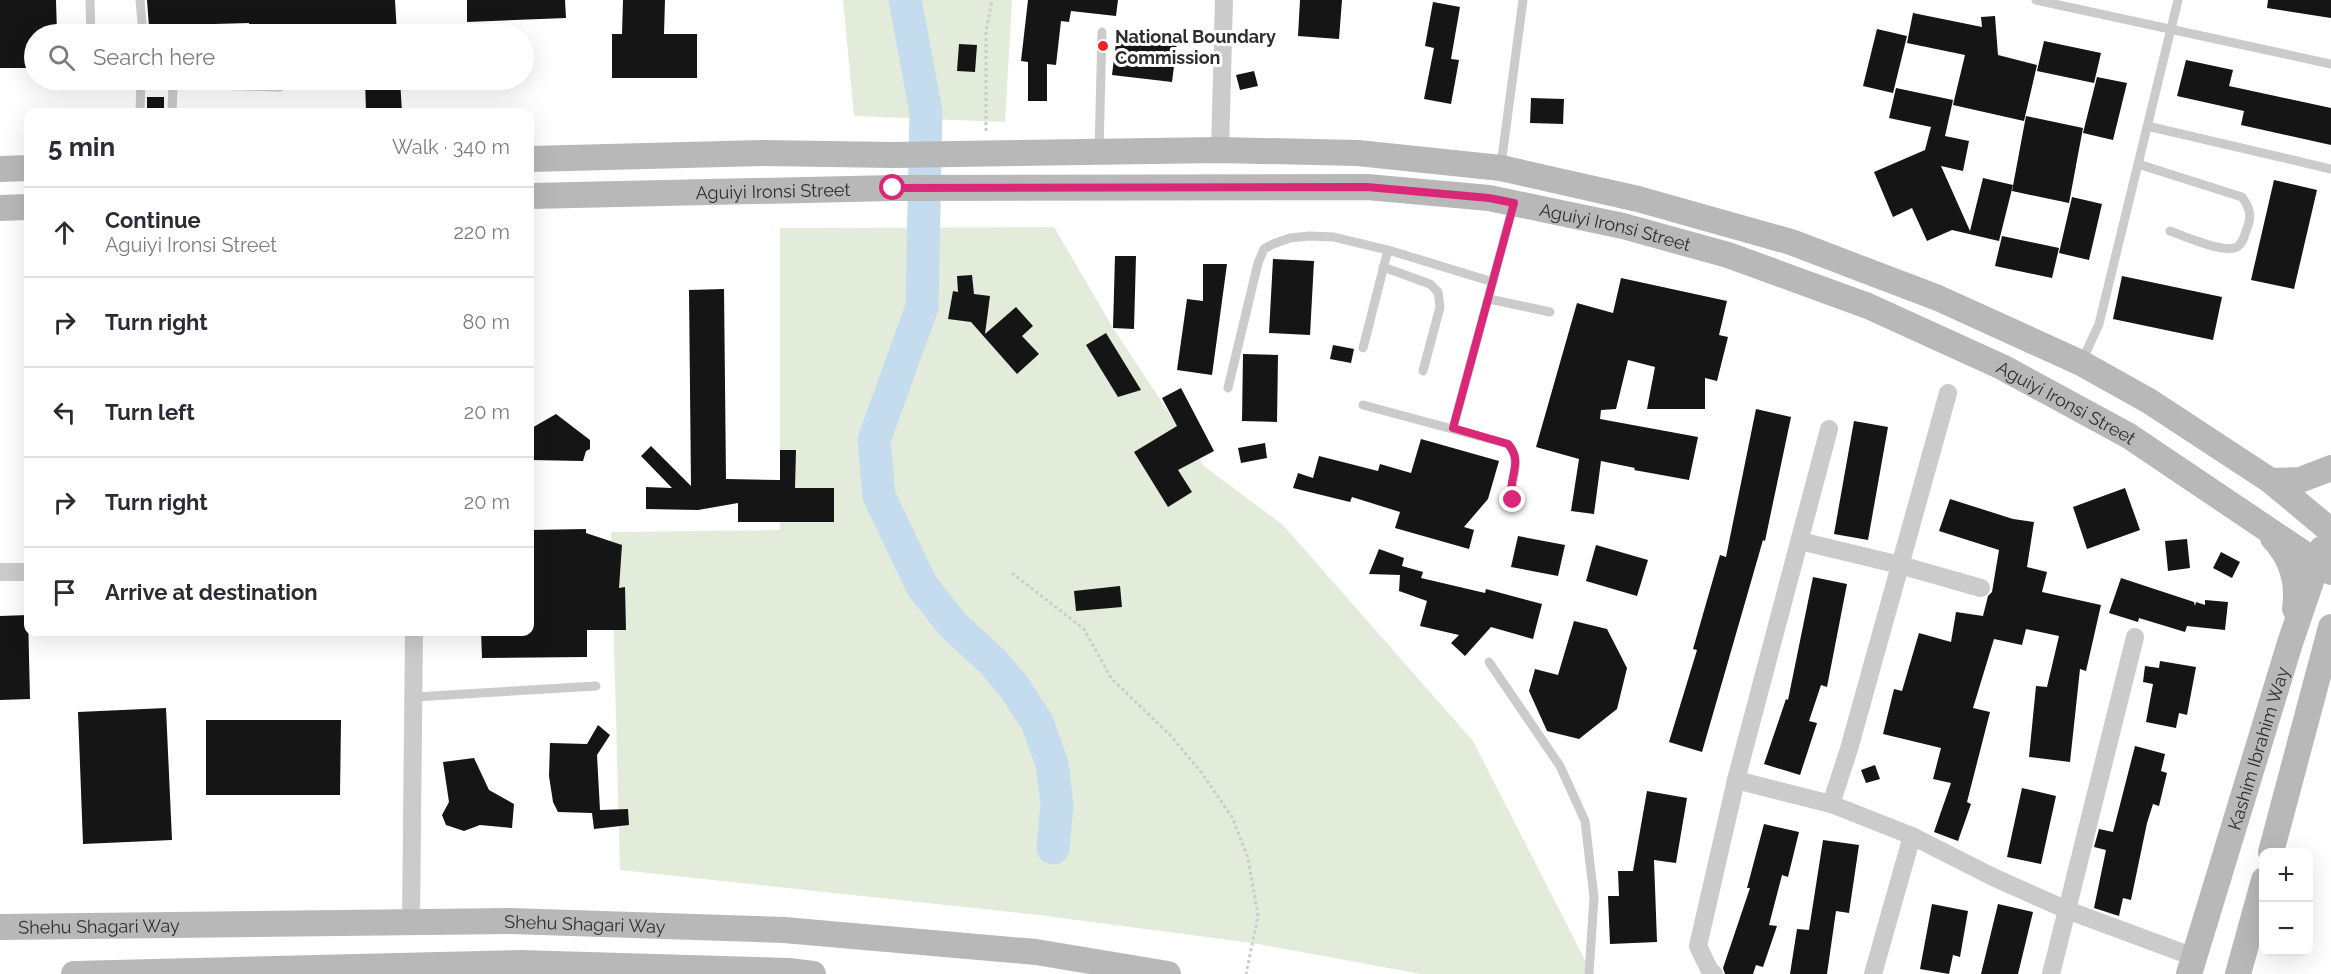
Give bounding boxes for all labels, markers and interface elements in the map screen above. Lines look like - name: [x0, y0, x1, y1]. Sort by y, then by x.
- search box: [24, 24, 534, 90]
- place label: National Boundary Commission: [1115, 26, 1276, 68]
- marker: National Boundary Commission: [1096, 39, 1110, 53]
- icon: search: [45, 41, 78, 74]
- text: Search here: [93, 44, 215, 70]
- text: 5 min: [48, 132, 115, 162]
- text: Walk · 340 m: [392, 135, 510, 159]
- route start: [879, 174, 905, 200]
- street label: Aguiyi Ironsi Street: [695, 178, 851, 203]
- street label: Aguiyi Ironsi Street: [1538, 198, 1693, 255]
- text: Continue: [105, 207, 201, 233]
- icon: ahead: [48, 216, 81, 249]
- text: 220 m: [453, 220, 510, 244]
- text: Aguiyi Ironsi Street: [105, 233, 277, 257]
- icon: right: [48, 306, 81, 339]
- text: Turn right: [105, 309, 208, 335]
- text: 80 m: [462, 310, 510, 334]
- street label: Aguiyi Ironsi Street: [1993, 356, 2140, 448]
- icon: left: [48, 396, 81, 429]
- text: Turn left: [105, 399, 195, 425]
- text: 20 m: [464, 400, 510, 424]
- icon: right: [48, 486, 81, 519]
- route end: [1499, 486, 1525, 512]
- text: Turn right: [105, 489, 208, 515]
- text: 20 m: [464, 490, 510, 514]
- icon: arrive: [48, 576, 81, 609]
- text: Arrive at destination: [105, 579, 318, 605]
- street label: Kashim Ibrahim Way: [2223, 664, 2293, 832]
- map controls: [2259, 848, 2313, 956]
- button: +: [2259, 848, 2313, 902]
- button: −: [2259, 902, 2313, 956]
- street label: Shehu Shagari Way: [504, 910, 666, 937]
- street label: Shehu Shagari Way: [18, 914, 180, 937]

